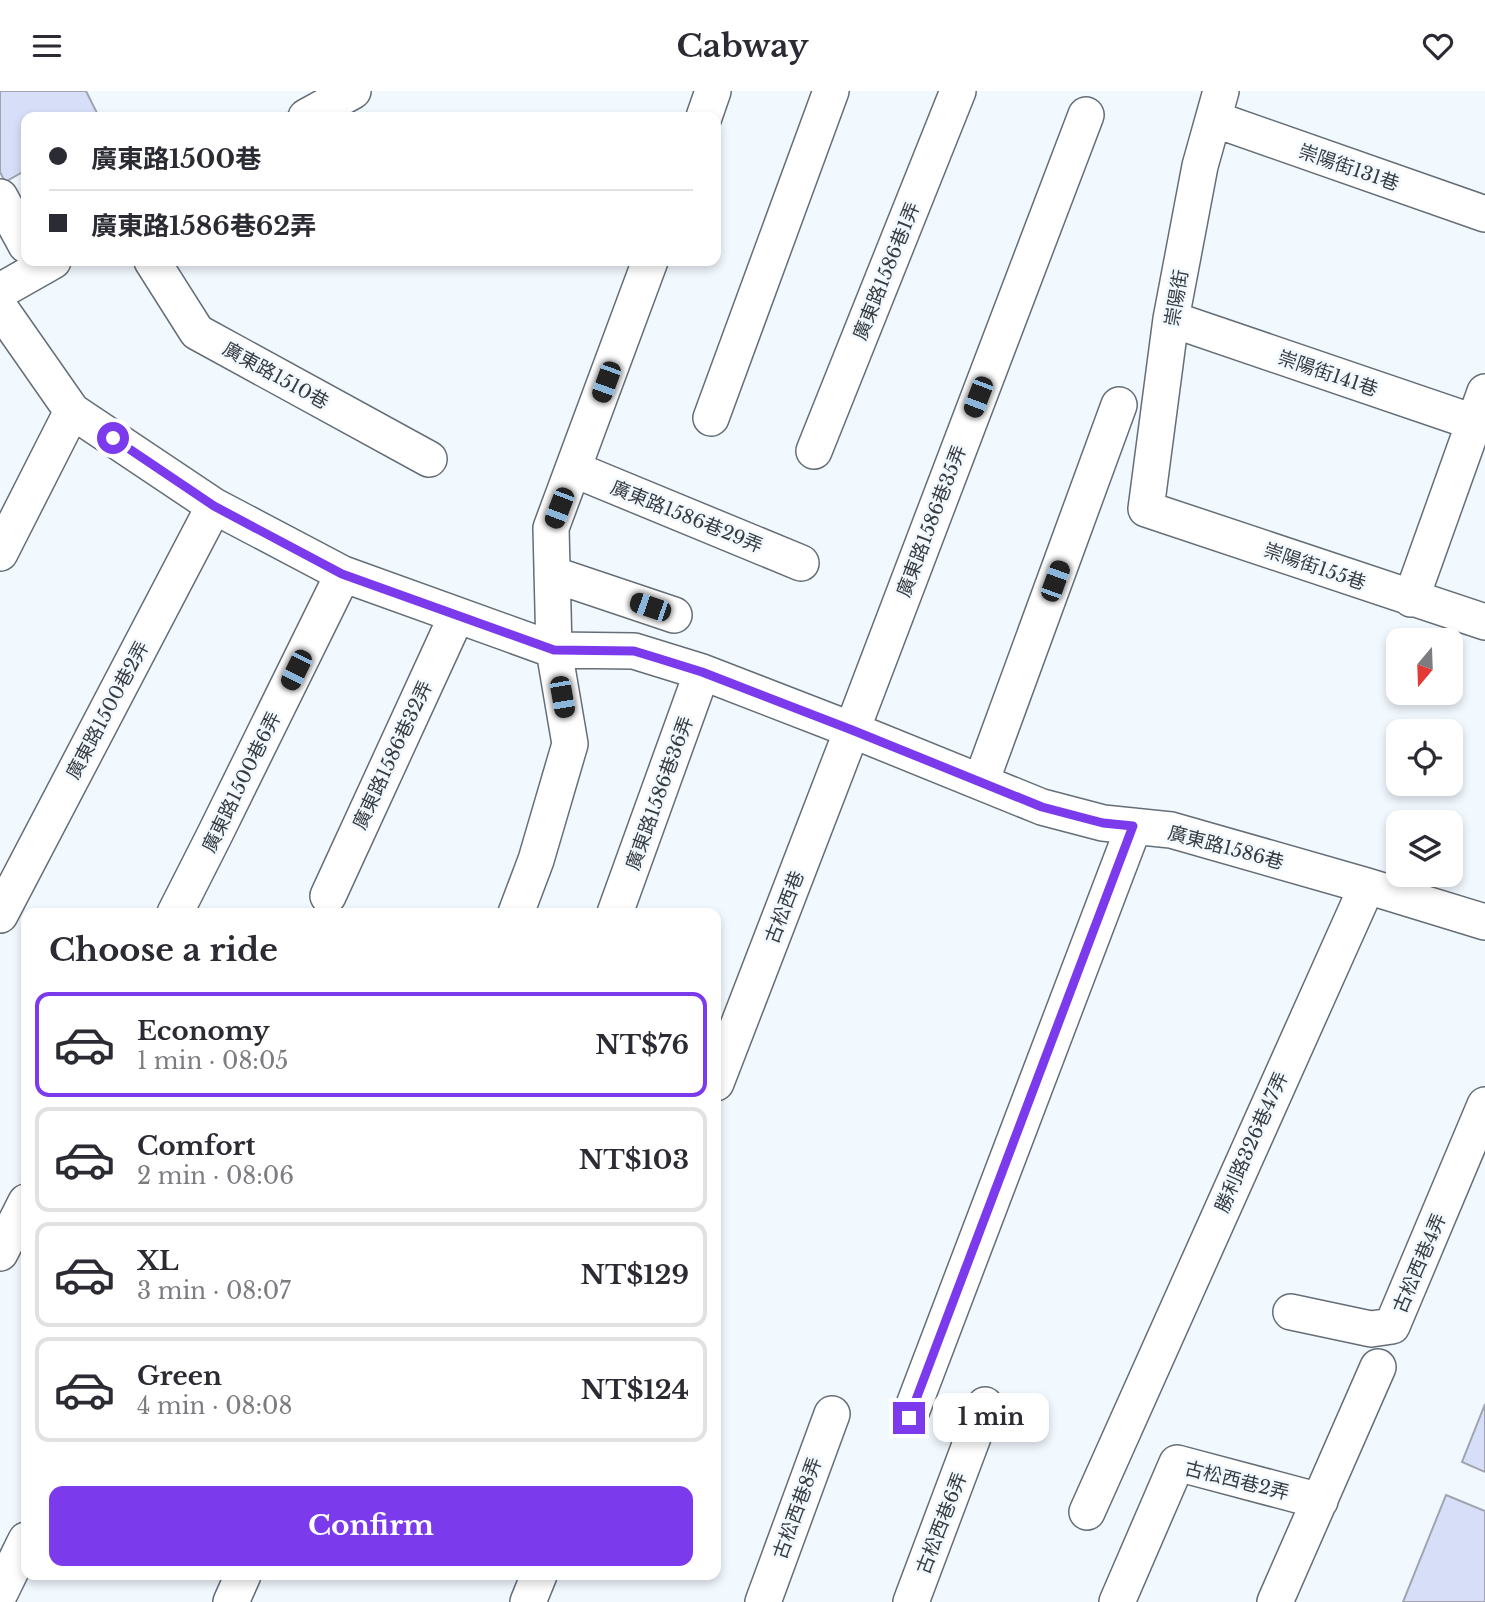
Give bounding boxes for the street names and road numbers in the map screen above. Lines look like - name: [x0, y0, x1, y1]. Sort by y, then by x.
- street label: 崇陽街131巷: [1296, 140, 1402, 195]
- street label: 廣東路1586巷1弄: [848, 199, 925, 343]
- street label: 崇陽街: [1160, 268, 1193, 328]
- street label: 廣東路1510巷: [219, 337, 333, 414]
- street label: 崇陽街141巷: [1275, 346, 1381, 401]
- street label: 廣東路1586巷35弄: [892, 442, 971, 600]
- street label: 廣東路1586巷29弄: [607, 475, 766, 557]
- street label: 崇陽街155巷: [1261, 538, 1369, 595]
- street label: 廣東路1500巷2弄: [61, 637, 154, 783]
- street label: 廣東路1586巷32弄: [348, 677, 437, 833]
- street label: 廣東路1500巷6弄: [197, 708, 285, 856]
- street label: 廣東路1586巷36弄: [621, 713, 698, 873]
- street label: 廣東路1586巷: [1165, 821, 1286, 874]
- street label: 古松西巷: [760, 868, 809, 947]
- street label: 勝利路326巷47弄: [1210, 1068, 1293, 1216]
- street label: 古松西巷4弄: [1388, 1210, 1451, 1317]
- street label: 古松西巷8弄: [768, 1454, 826, 1562]
- street label: 古松西巷2弄: [1182, 1456, 1291, 1505]
- street label: 古松西巷6弄: [912, 1469, 971, 1577]

